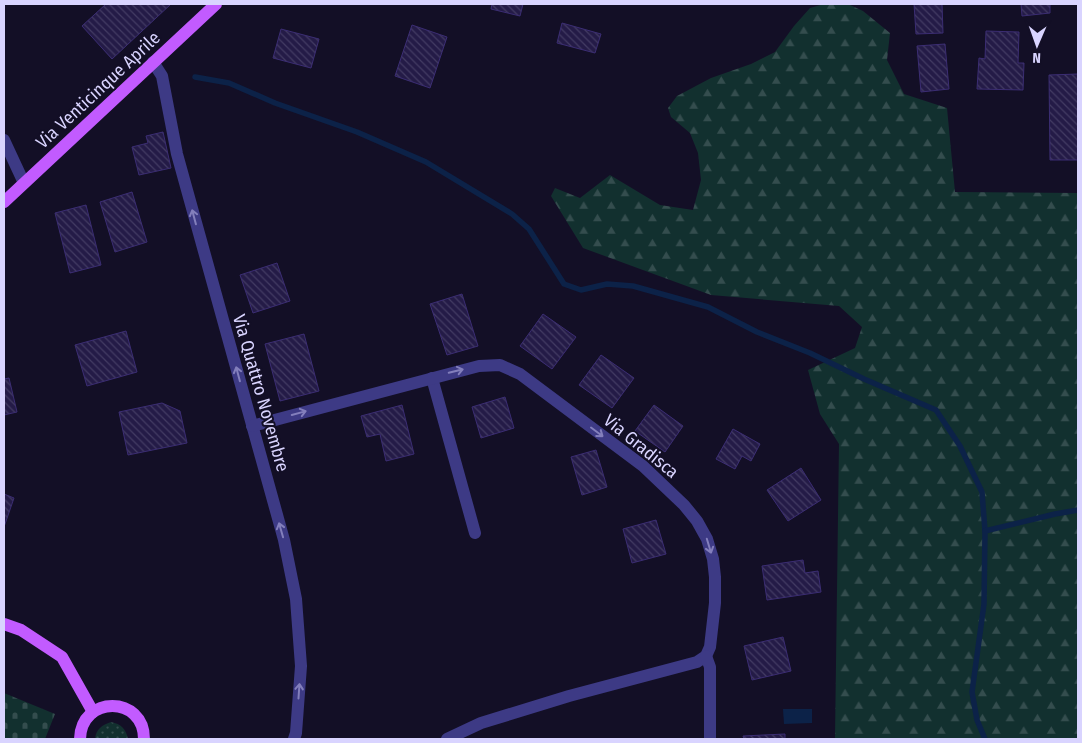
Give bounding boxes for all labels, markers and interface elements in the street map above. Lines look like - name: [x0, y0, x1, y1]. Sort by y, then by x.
- north arrow: [1012, 20, 1062, 70]
- street label: Via Venticinque Aprile: [31, 27, 165, 153]
- text: N: [1032, 49, 1041, 66]
- one-way arrow: [189, 209, 199, 225]
- street label: Via Quattro Novembre: [228, 312, 294, 474]
- one-way arrow: [232, 366, 242, 382]
- one-way arrow: [448, 366, 464, 376]
- one-way arrow: [291, 408, 307, 417]
- street label: Via Gradisca: [599, 409, 683, 483]
- one-way arrow: [590, 427, 604, 437]
- one-way arrow: [276, 522, 286, 538]
- one-way arrow: [705, 538, 715, 554]
- one-way arrow: [294, 683, 303, 699]

